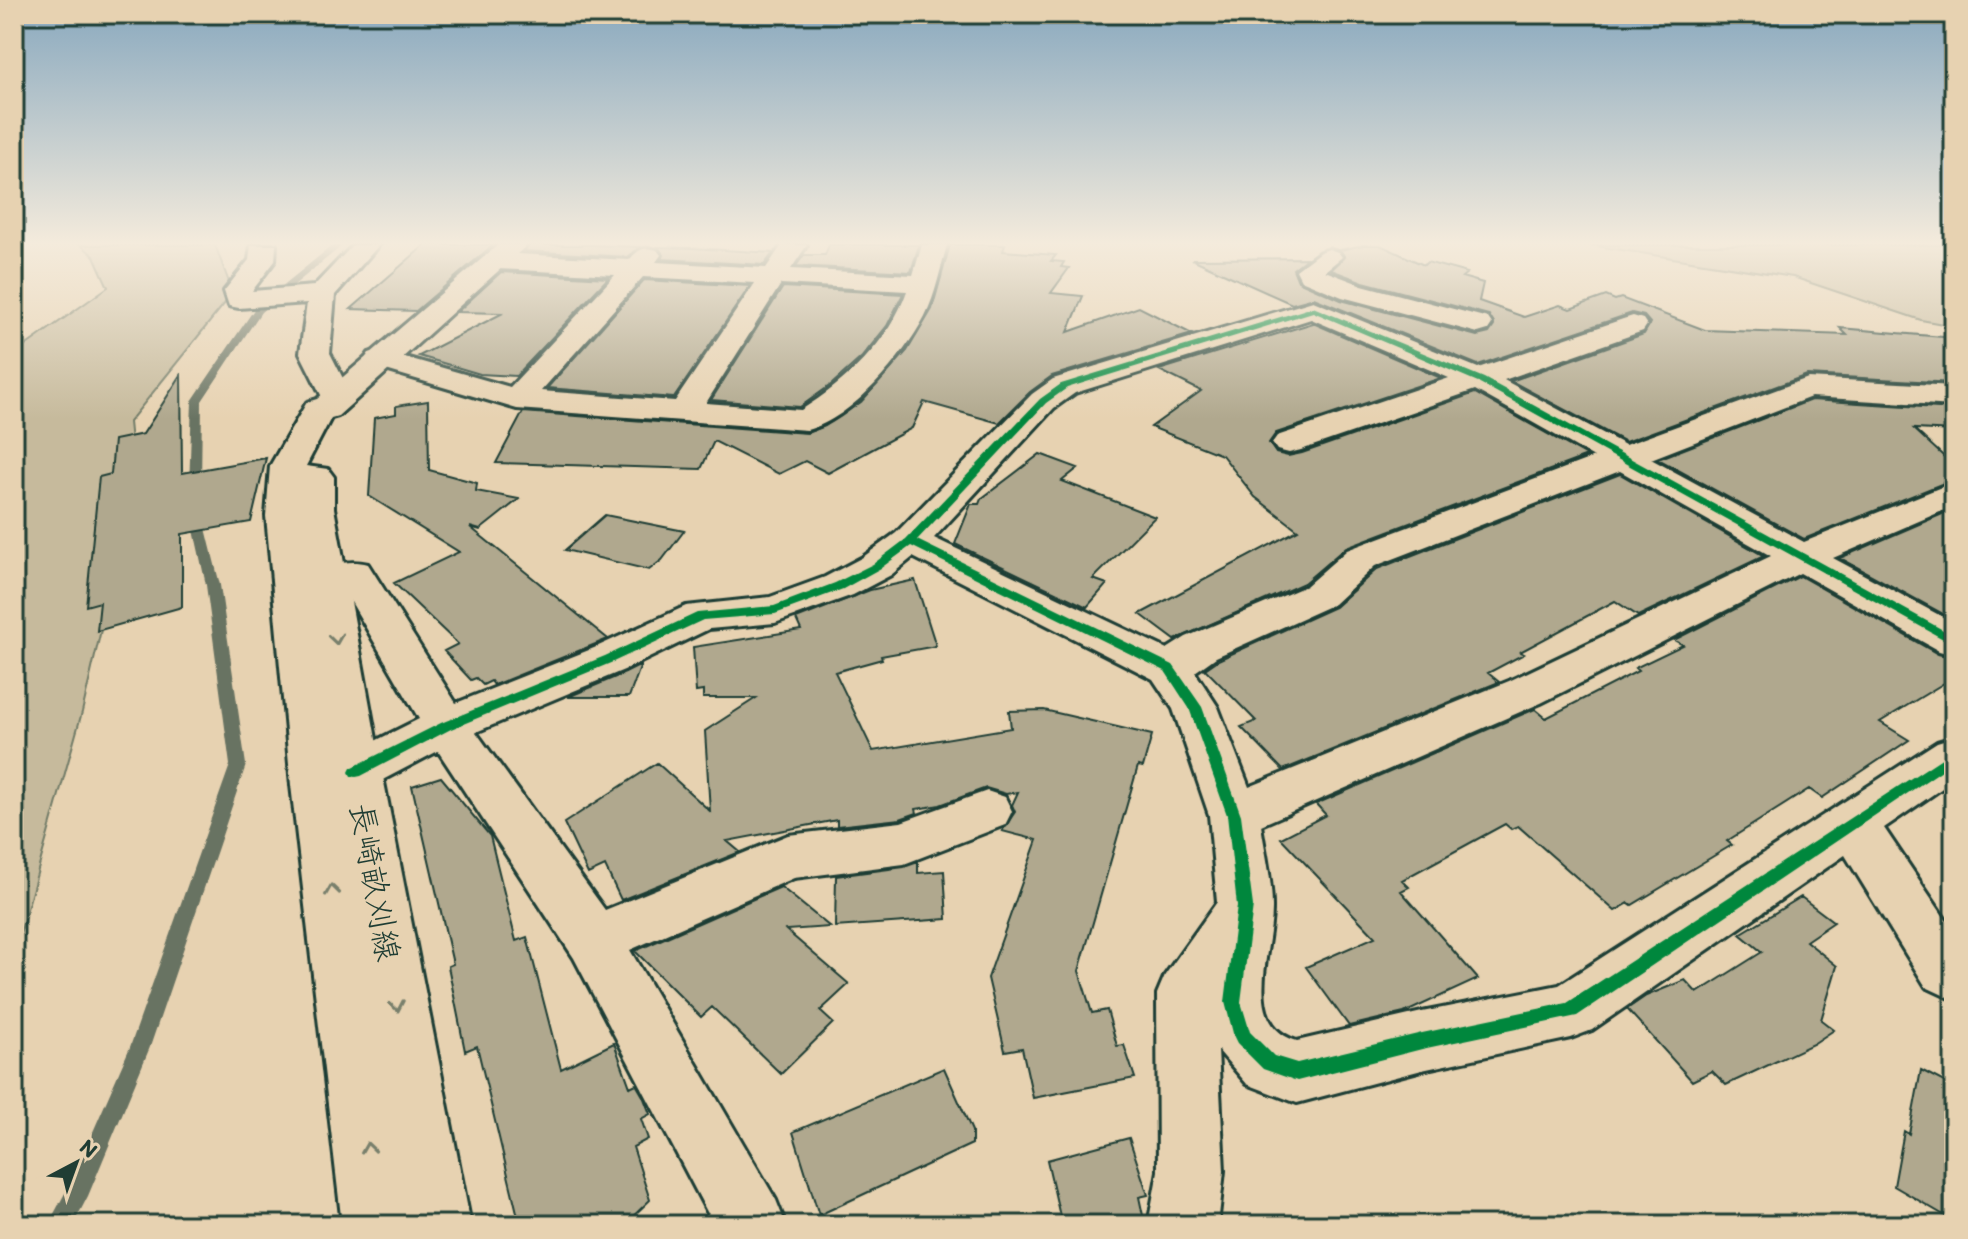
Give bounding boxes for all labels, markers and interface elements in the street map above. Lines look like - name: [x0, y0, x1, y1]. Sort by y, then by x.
- one-way arrow: [327, 632, 344, 646]
- street label: 長崎畝刈線: [342, 800, 408, 964]
- one-way arrow: [324, 883, 341, 897]
- one-way arrow: [387, 999, 404, 1013]
- north arrow: [36, 1123, 116, 1203]
- text: N: [74, 1133, 103, 1163]
- one-way arrow: [360, 1141, 377, 1155]

